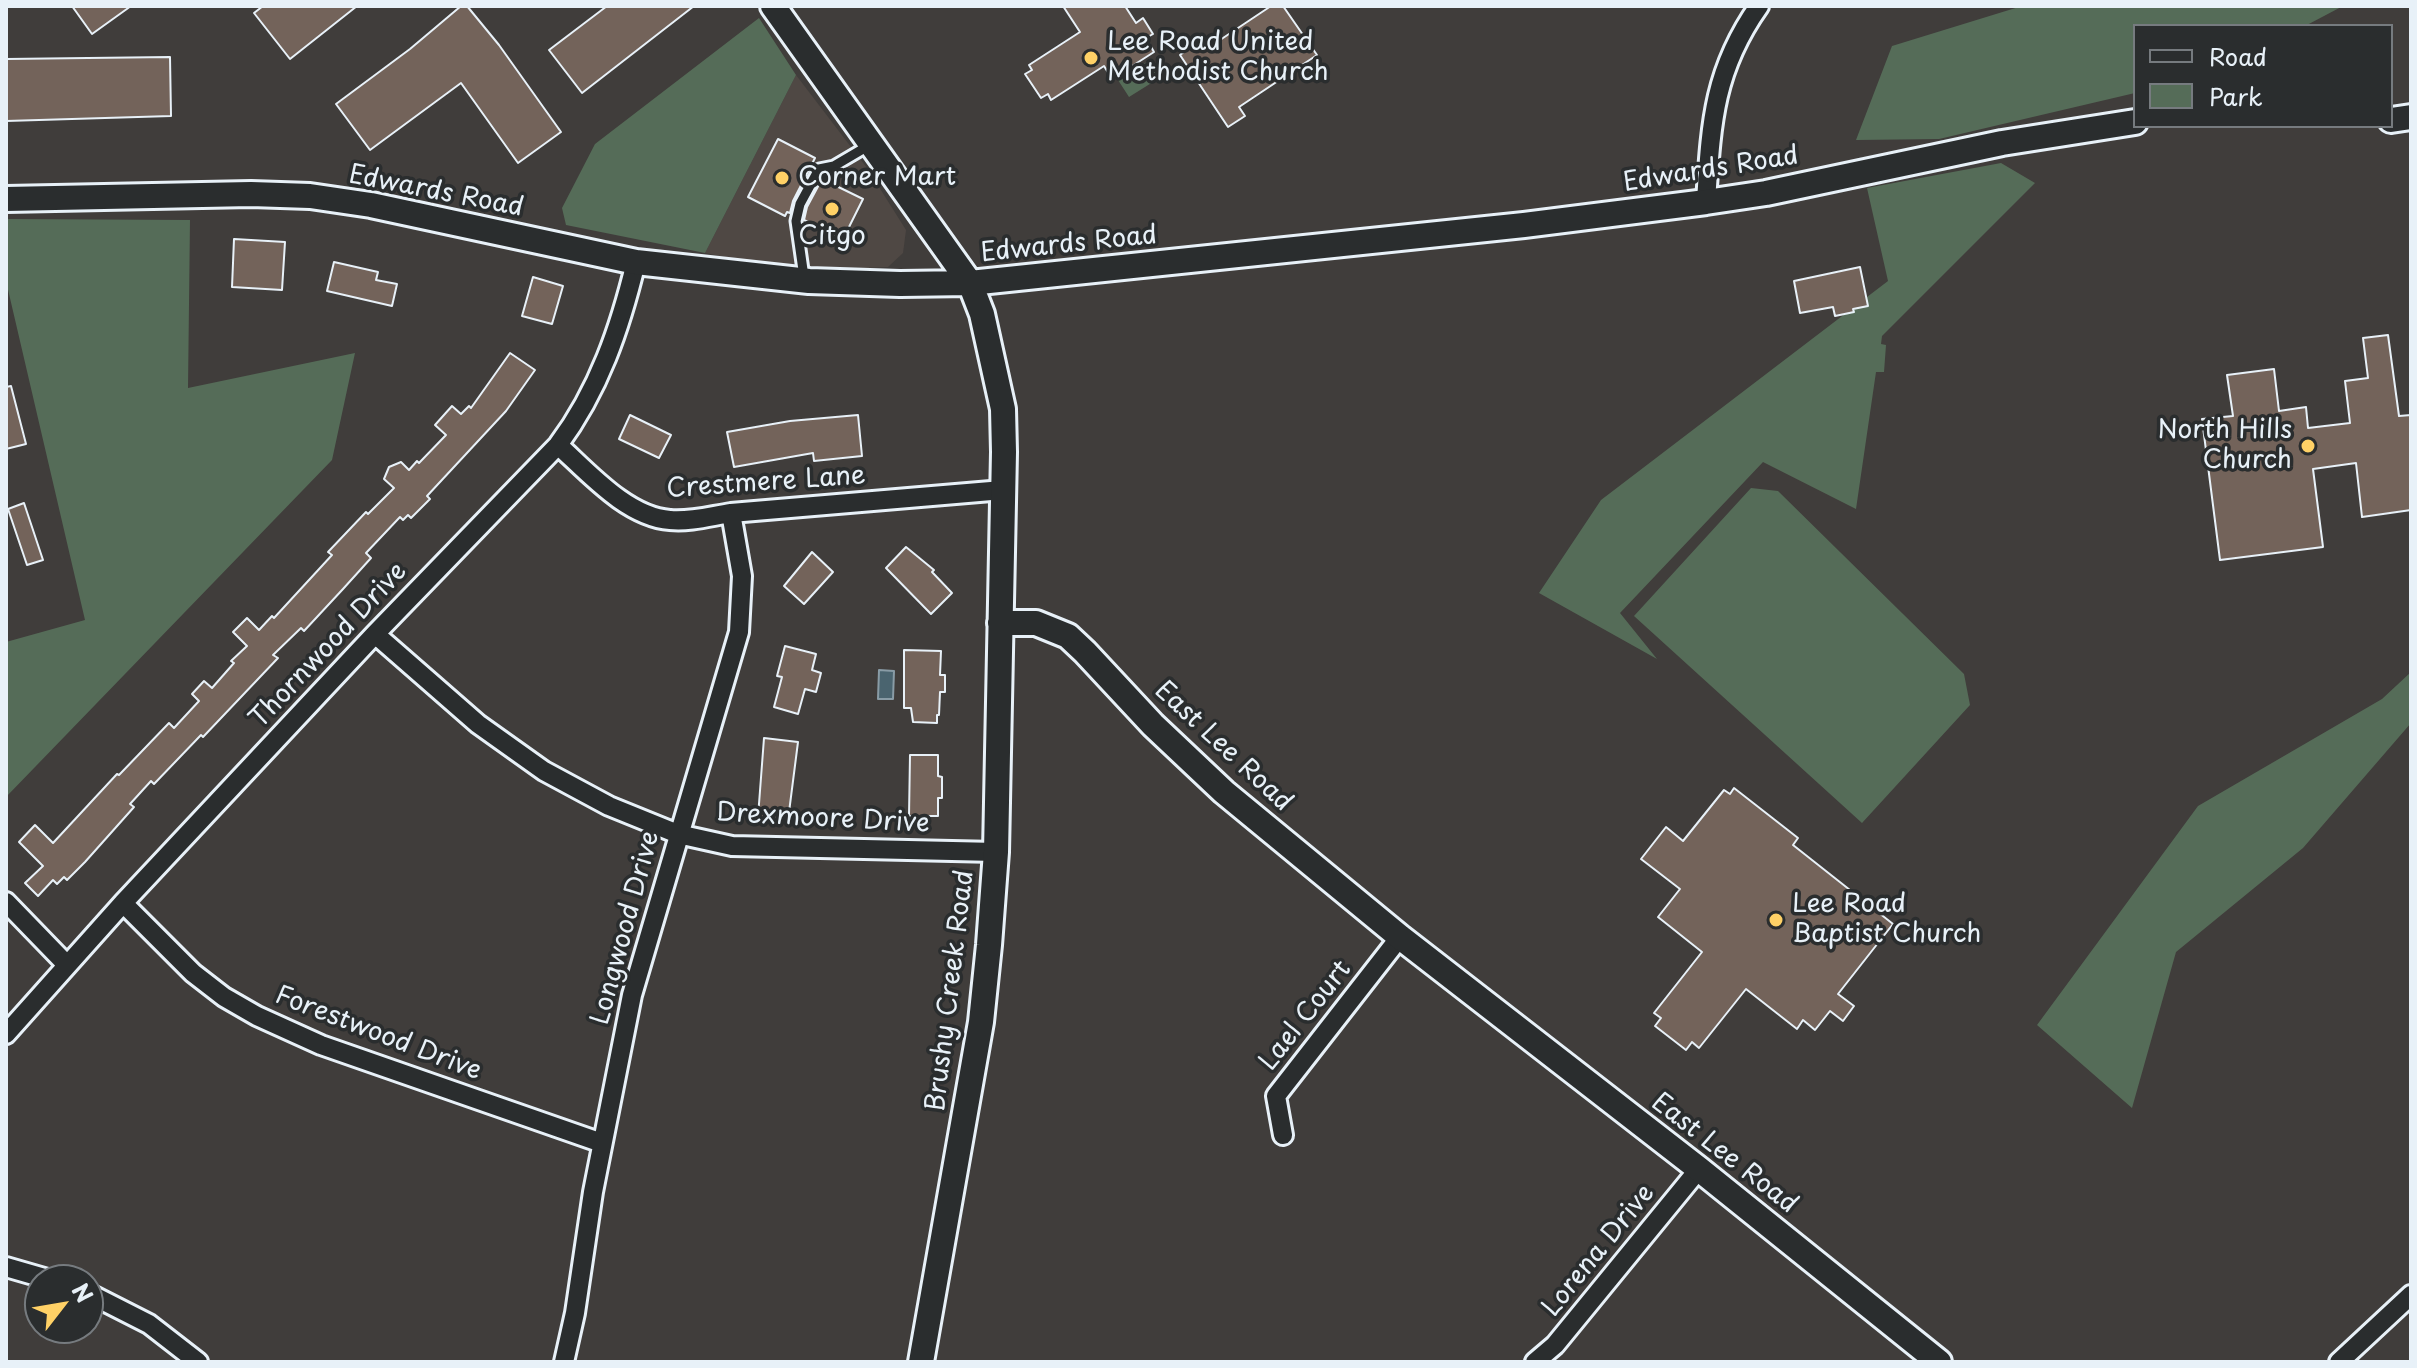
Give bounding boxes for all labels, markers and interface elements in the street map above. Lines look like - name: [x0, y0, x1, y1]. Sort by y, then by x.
- legend: [2133, 24, 2393, 128]
- place label: Lee Road United Methodist Church: [1107, 27, 1329, 88]
- text: Road: [2209, 38, 2267, 74]
- marker: Lee Road United Methodist Church: [1082, 49, 1100, 67]
- text: Park: [2209, 78, 2263, 114]
- street label: Edwards Road: [1621, 141, 1801, 199]
- street label: Edwards Road: [346, 160, 526, 224]
- place label: Corner Mart: [798, 162, 956, 194]
- marker: Corner Mart: [773, 169, 791, 187]
- marker: Citgo: [823, 200, 841, 218]
- street label: Edwards Road: [979, 220, 1159, 270]
- place label: Citgo: [798, 221, 866, 253]
- place label: North Hills Church: [2158, 415, 2292, 476]
- marker: North Hills Church: [2299, 437, 2317, 455]
- street label: Crestmere Lane: [665, 460, 867, 506]
- street label: Thornwood Drive: [244, 557, 414, 735]
- street label: East Lee Road: [1148, 675, 1298, 819]
- street label: Drexmoore Drive: [716, 798, 930, 840]
- street label: Longwood Drive: [585, 828, 667, 1028]
- street label: Brushy Creek Road: [921, 868, 981, 1114]
- place label: Lee Road Baptist Church: [1792, 889, 1981, 950]
- marker: Lee Road Baptist Church: [1767, 911, 1785, 929]
- street label: Lael Court: [1253, 955, 1359, 1077]
- street label: Forestwood Drive: [270, 980, 486, 1088]
- street label: East Lee Road: [1645, 1087, 1803, 1221]
- street label: Lorena Drive: [1536, 1179, 1662, 1323]
- north arrow: [24, 1264, 104, 1344]
- text: N: [65, 1276, 102, 1308]

